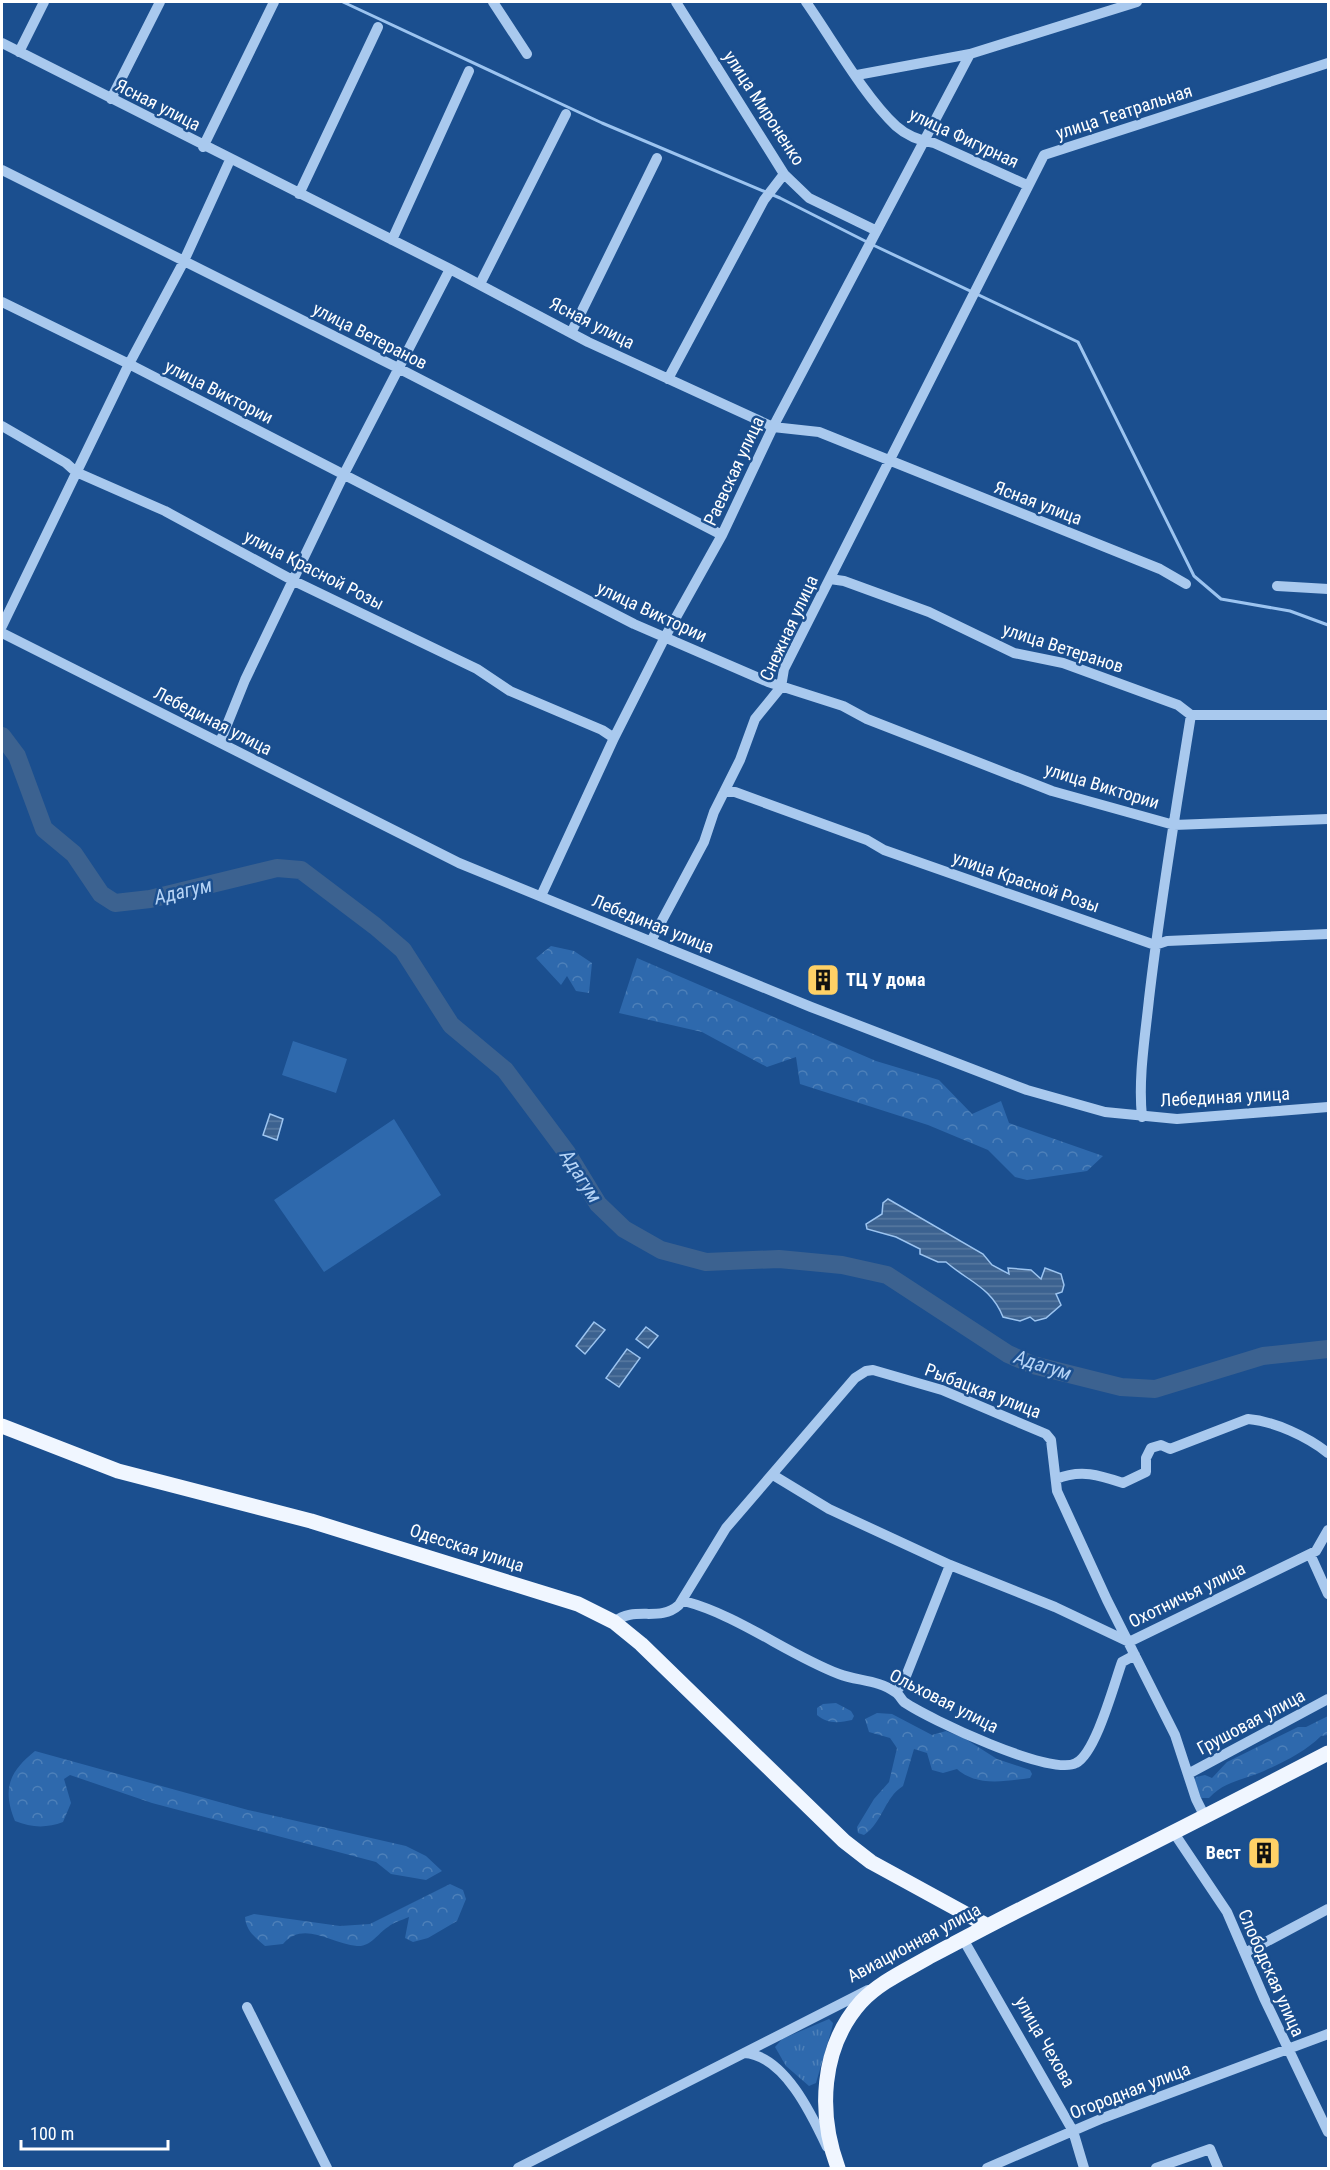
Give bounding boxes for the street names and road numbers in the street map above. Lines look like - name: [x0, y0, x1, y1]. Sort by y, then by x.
- street label: улица Мироненко: [720, 46, 809, 169]
- street label: Ясная улица: [112, 74, 204, 135]
- street label: улица Театральная: [1053, 80, 1195, 143]
- street label: улица Фигурная: [906, 103, 1022, 172]
- street label: Ясная улица: [546, 292, 638, 353]
- street label: улица Ветеранов: [309, 298, 431, 374]
- street label: улица Виктории: [162, 355, 277, 428]
- street label: Раевская улица: [699, 413, 768, 529]
- street label: Ясная улица: [991, 476, 1085, 529]
- street label: улица Красной Розы: [241, 525, 388, 614]
- street label: Снежная улица: [755, 572, 822, 684]
- street label: улица Виктории: [594, 577, 711, 646]
- street label: улица Ветеранов: [1000, 618, 1126, 677]
- street label: Лебединая улица: [151, 682, 276, 759]
- street label: улица Виктории: [1042, 758, 1162, 813]
- street label: улица Красной Розы: [950, 847, 1102, 917]
- street label: Лебединая улица: [589, 890, 717, 958]
- street label: Лебединая улица: [1160, 1083, 1290, 1110]
- street label: Рыбацкая улица: [922, 1359, 1044, 1422]
- street label: Одесская улица: [407, 1519, 527, 1576]
- street label: Охотничья улица: [1125, 1557, 1248, 1632]
- street label: Ольховая улица: [886, 1664, 1002, 1737]
- street label: Грушовая улица: [1193, 1684, 1308, 1759]
- street label: Авиационная улица: [843, 1899, 984, 1987]
- street label: Слободская улица: [1234, 1906, 1309, 2040]
- street label: улица Чехова: [1011, 1993, 1080, 2091]
- street label: Огородная улица: [1067, 2058, 1193, 2123]

